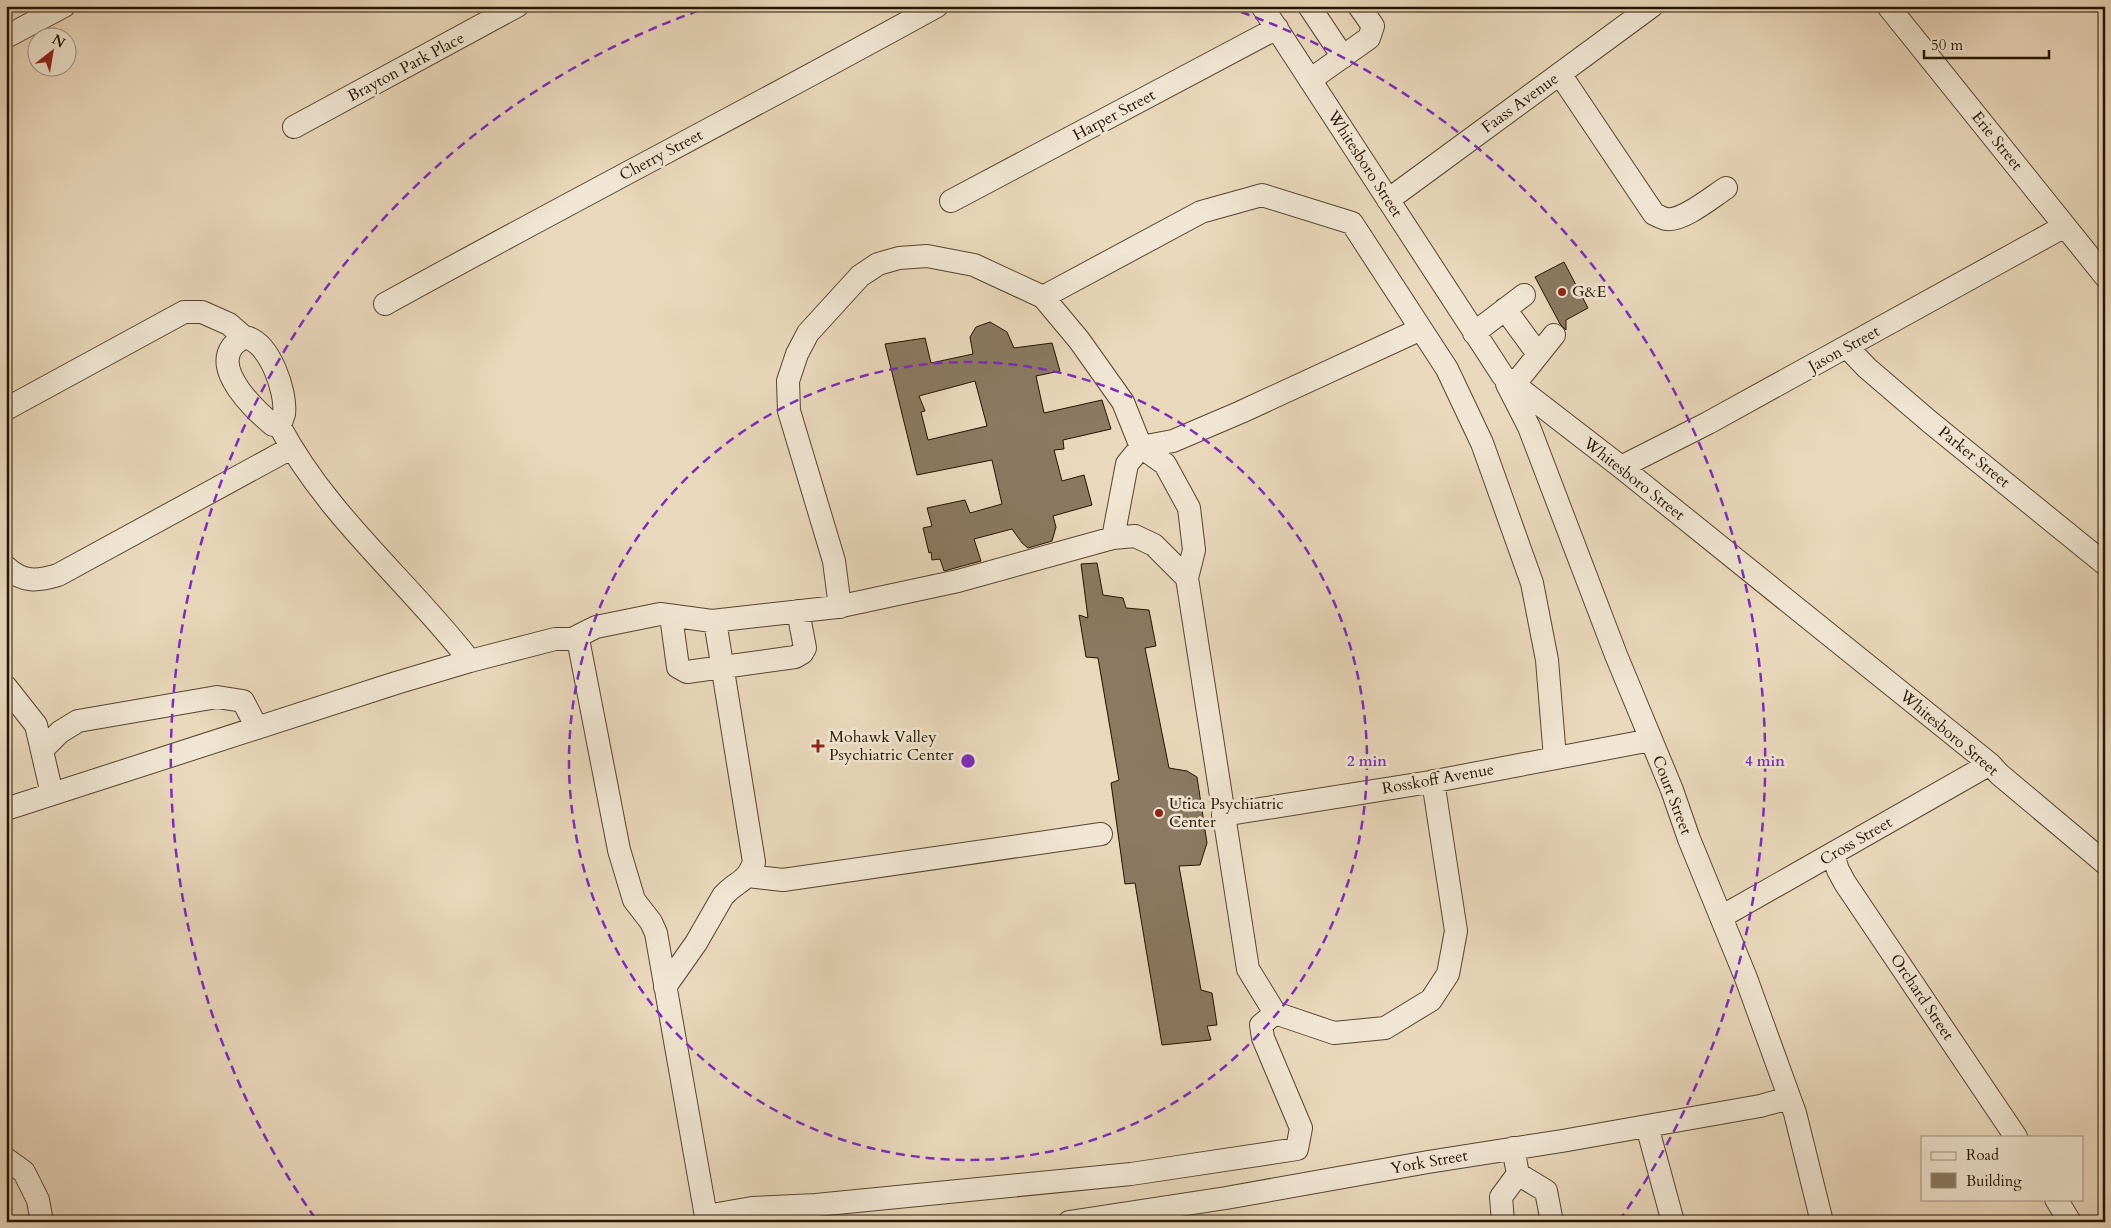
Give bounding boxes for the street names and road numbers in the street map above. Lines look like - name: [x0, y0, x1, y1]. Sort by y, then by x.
- street label: Brayton Park Place: [344, 27, 468, 107]
- street label: Faass Avenue: [1477, 68, 1563, 138]
- street label: Harper Street: [1069, 84, 1159, 146]
- street label: Whitesboro Street: [1322, 106, 1408, 222]
- street label: Erie Street: [1966, 107, 2028, 175]
- street label: Cherry Street: [616, 124, 706, 186]
- street label: Jason Street: [1803, 320, 1884, 379]
- street label: Parker Street: [1933, 421, 2015, 493]
- street label: Whitesboro Street: [1578, 432, 1689, 526]
- street label: Whitesboro Street: [1894, 684, 2003, 781]
- street label: Court Street: [1647, 752, 1697, 838]
- street label: Rosskoff Avenue: [1380, 758, 1496, 800]
- street label: Cross Street: [1816, 811, 1896, 871]
- street label: Orchard Street: [1885, 949, 1959, 1045]
- street label: York Street: [1389, 1144, 1469, 1180]

